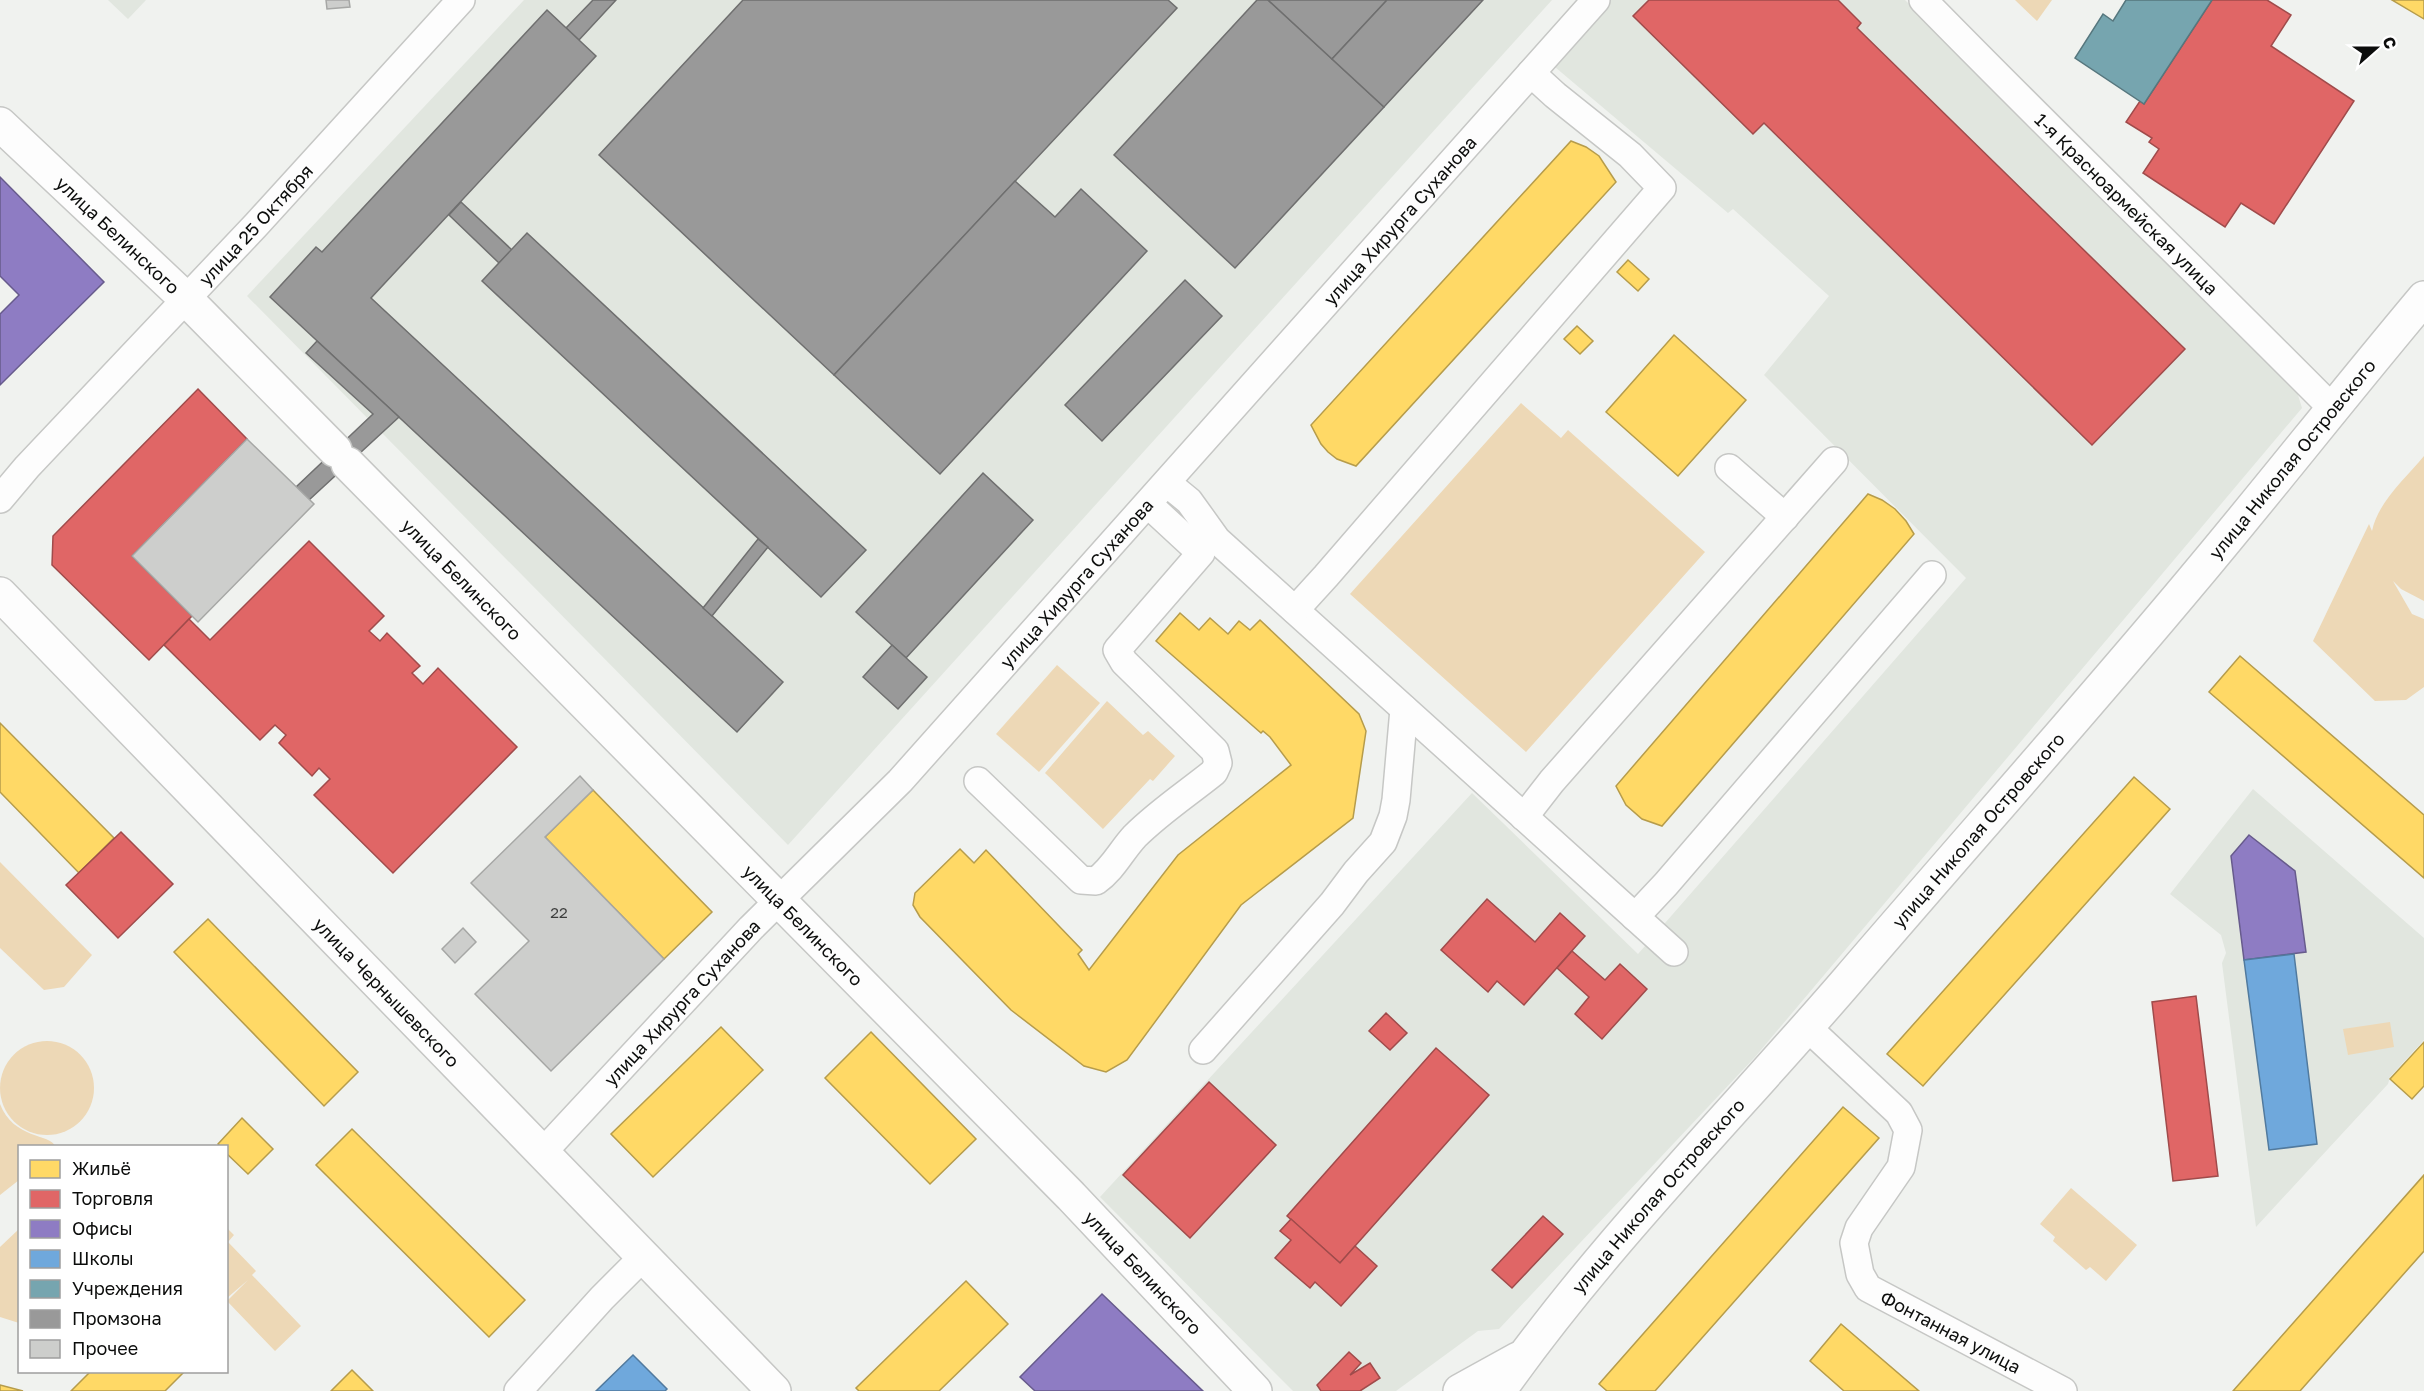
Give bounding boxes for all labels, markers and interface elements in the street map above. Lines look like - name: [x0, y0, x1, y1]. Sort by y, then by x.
- north arrow: [2346, 18, 2406, 78]
- text: С: [2379, 34, 2401, 52]
- street label: 1-я Красноармейская улица: [2030, 108, 2223, 299]
- street label: улица Хирурга Суханова: [1319, 131, 1481, 309]
- street label: улица 25 Октября: [194, 159, 317, 290]
- street label: улица Белинского: [52, 172, 184, 298]
- street label: улица Николая Островского: [2204, 354, 2380, 563]
- street label: улица Хирурга Суханова: [995, 494, 1157, 672]
- street label: улица Белинского: [397, 514, 526, 644]
- street label: улица Николая Островского: [1887, 728, 2069, 932]
- street label: улица Белинского: [739, 860, 868, 990]
- house number: 22: [550, 903, 568, 921]
- street label: улица Чернышевского: [309, 913, 464, 1071]
- street label: улица Хирурга Суханова: [599, 915, 764, 1090]
- street label: улица Николая Островского: [1567, 1094, 1749, 1298]
- legend: [18, 1145, 228, 1373]
- text: Жильё: [72, 1157, 131, 1179]
- text: Торговля: [72, 1187, 153, 1209]
- street label: улица Белинского: [1080, 1206, 1207, 1339]
- text: Офисы: [72, 1217, 133, 1239]
- text: Школы: [72, 1247, 134, 1269]
- text: Учреждения: [72, 1277, 183, 1299]
- street label: Фонтанная улица: [1877, 1286, 2025, 1378]
- text: Промзона: [72, 1307, 162, 1329]
- text: Прочее: [72, 1337, 138, 1359]

